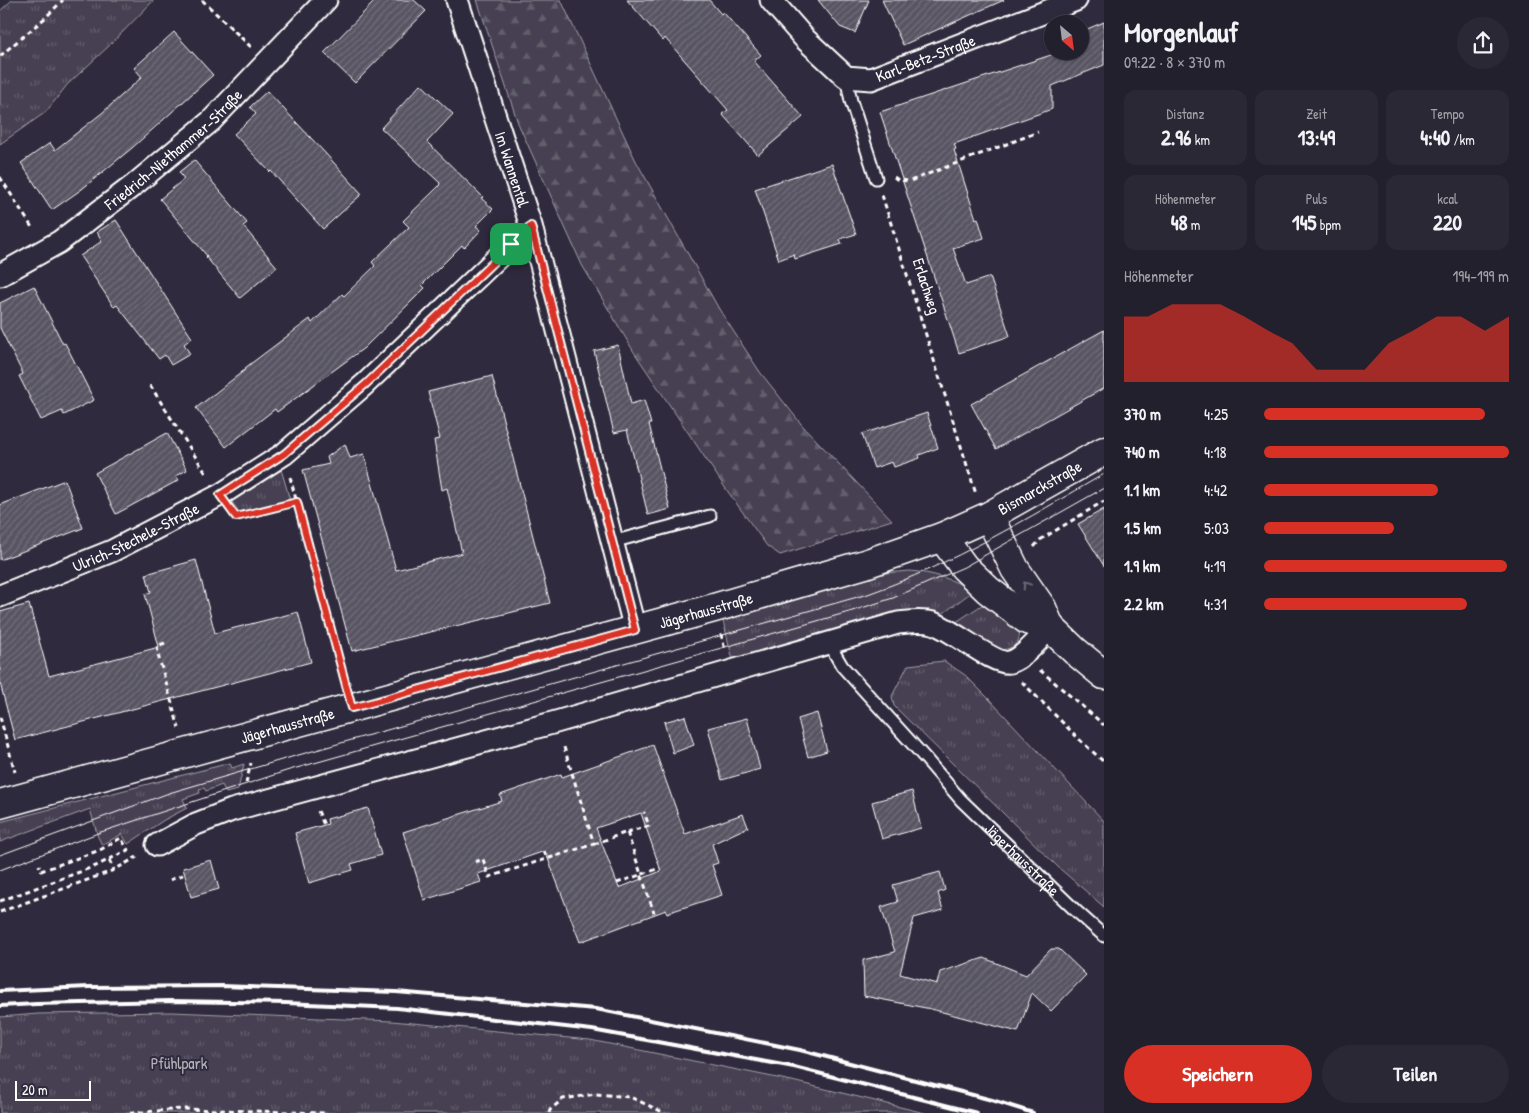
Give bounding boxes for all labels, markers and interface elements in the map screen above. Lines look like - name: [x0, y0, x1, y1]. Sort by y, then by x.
- text: Morgenlauf: [1124, 13, 1239, 51]
- north arrow: [1044, 15, 1089, 60]
- map controls: [1044, 15, 1089, 60]
- button: share: [1457, 17, 1509, 69]
- street label: Karl-Betz-Straße: [872, 29, 979, 87]
- text: 09:22 · 8 × 370 m: [1124, 51, 1225, 73]
- street label: Friedrich-Niethammer-Straße: [99, 83, 248, 215]
- text: Distanz: [1167, 104, 1204, 123]
- text: Zeit: [1306, 104, 1327, 123]
- text: Tempo: [1431, 104, 1464, 123]
- text: 2.96: [1161, 123, 1191, 152]
- text: 13:49: [1298, 123, 1335, 152]
- text: 4:40: [1420, 123, 1450, 152]
- street label: Im Wannental: [490, 128, 535, 211]
- text: km: [1191, 130, 1210, 149]
- text: /km: [1450, 130, 1475, 149]
- text: Höhenmeter: [1155, 189, 1216, 208]
- text: Puls: [1306, 189, 1327, 208]
- text: kcal: [1437, 189, 1458, 208]
- text: 48: [1171, 208, 1188, 237]
- text: 145: [1292, 208, 1316, 237]
- text: 220: [1433, 208, 1462, 237]
- text: m: [1188, 215, 1200, 234]
- text: bpm: [1316, 215, 1341, 234]
- pin: [490, 223, 532, 265]
- icon: arrive: [497, 230, 525, 258]
- street label: Erlachweg: [908, 255, 946, 317]
- text: Höhenmeter: [1124, 265, 1194, 287]
- text: 194–199 m: [1452, 265, 1509, 287]
- text: 370 m: [1124, 403, 1161, 425]
- text: 4:25: [1204, 403, 1228, 425]
- text: 740 m: [1124, 441, 1160, 463]
- text: 4:18: [1204, 441, 1226, 463]
- street label: Bismarckstraße: [994, 455, 1086, 520]
- text: 1.1 km: [1124, 479, 1160, 501]
- text: 4:42: [1204, 479, 1227, 501]
- street label: Ulrich-Stechele-Straße: [69, 497, 203, 577]
- text: 1.5 km: [1124, 517, 1161, 539]
- text: 5:03: [1204, 517, 1229, 539]
- text: 1.9 km: [1124, 555, 1160, 577]
- text: 4:19: [1204, 555, 1225, 577]
- one-way arrow: [1023, 581, 1032, 591]
- street label: Jägerhausstraße: [656, 586, 756, 634]
- text: 2.2 km: [1124, 593, 1164, 615]
- text: 4:31: [1204, 593, 1227, 615]
- street label: Jägerhausstraße: [238, 702, 337, 748]
- street label: Jägerhausstraße: [980, 818, 1065, 901]
- button: Speichern: [1124, 1045, 1312, 1103]
- button: Teilen: [1322, 1045, 1509, 1103]
- park label: Pfühlpark: [151, 1052, 208, 1074]
- scale bar: [15, 1078, 91, 1101]
- text: 20 m: [22, 1080, 48, 1099]

